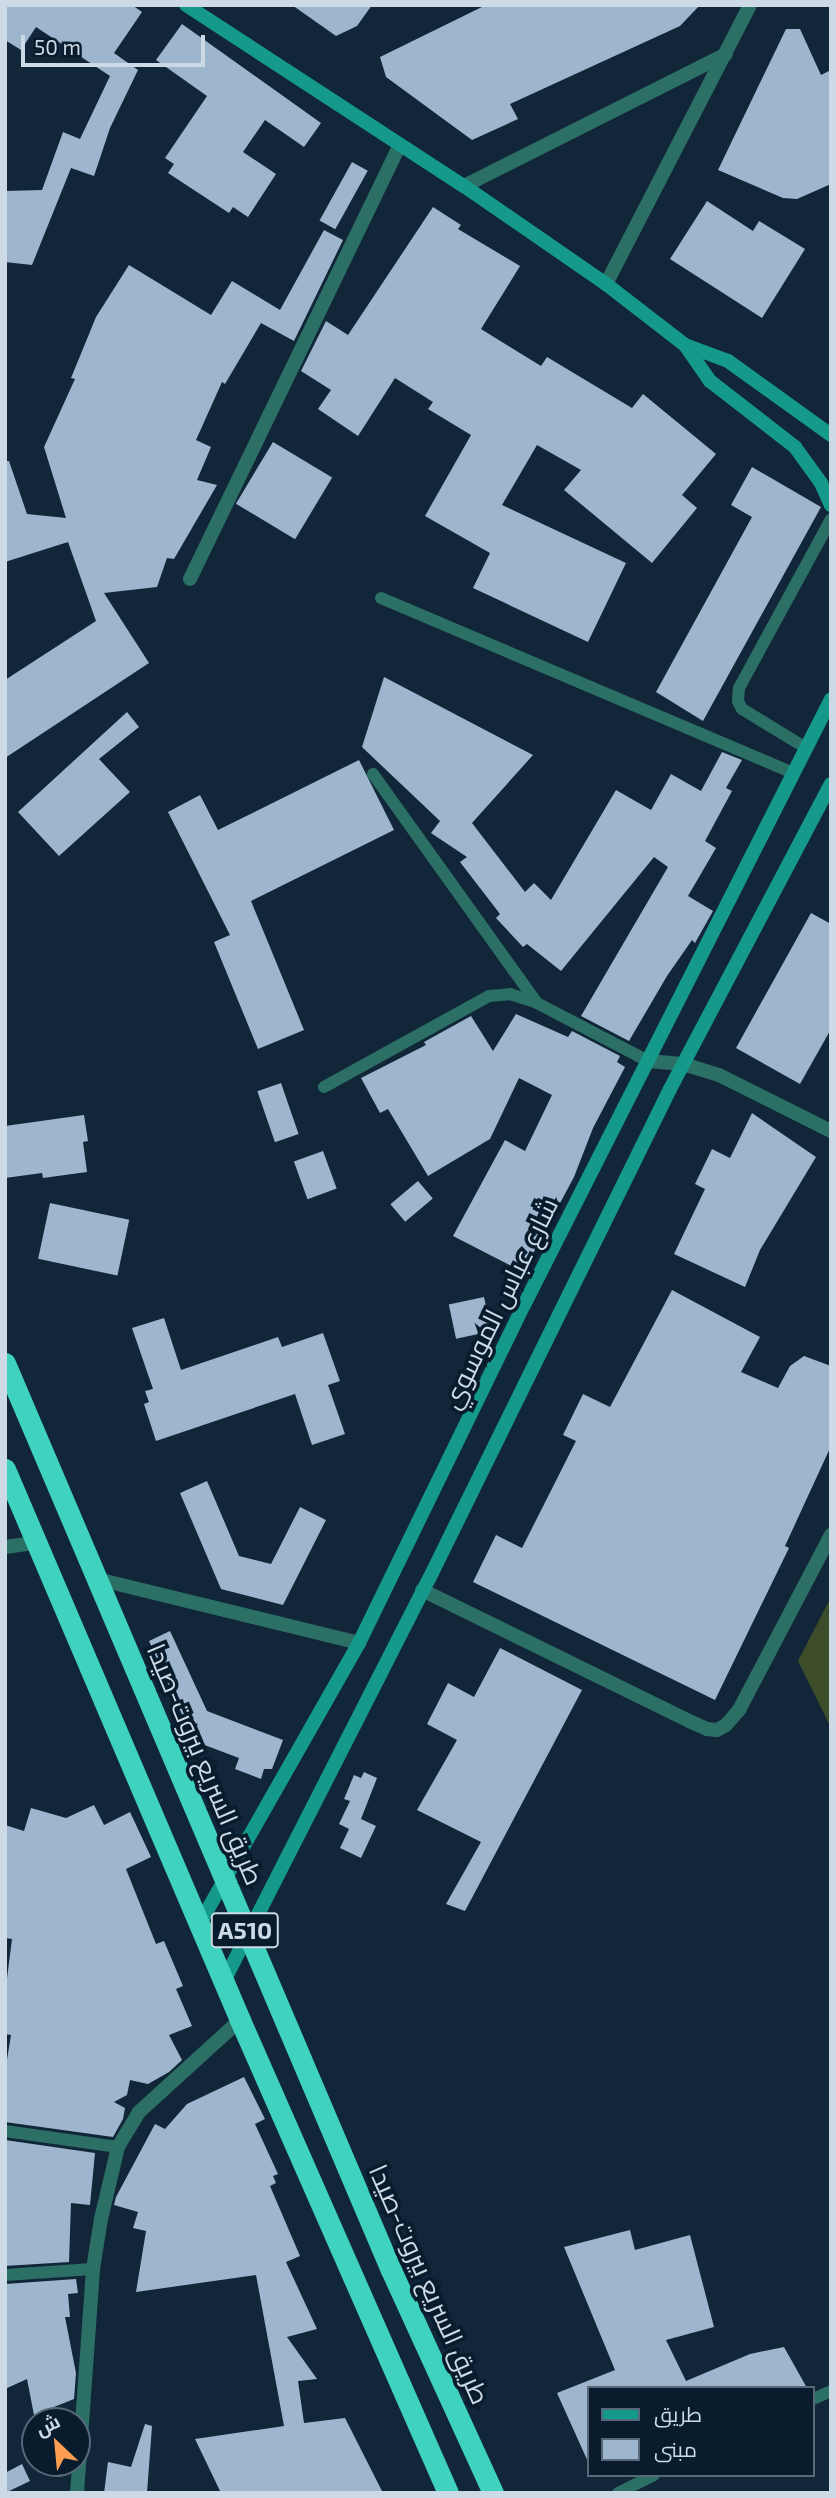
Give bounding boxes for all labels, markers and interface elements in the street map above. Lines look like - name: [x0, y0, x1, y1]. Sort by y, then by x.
- scale bar: [24, 21, 208, 65]
- text: 50 m: [34, 34, 81, 59]
- street label: شارع عباس الموسوي: [434, 1192, 564, 1414]
- street label: طريق السريع بيروت-صيدا: [141, 1639, 271, 1889]
- road number: A510: [210, 1910, 280, 1951]
- street label: طريق السريع بيروت-صيدا: [363, 2159, 497, 2409]
- legend: [588, 2386, 815, 2477]
- text: طريق: [654, 2401, 702, 2426]
- north arrow: [21, 2407, 91, 2477]
- text: ش: [31, 2409, 63, 2440]
- text: مبنى: [654, 2436, 697, 2461]

